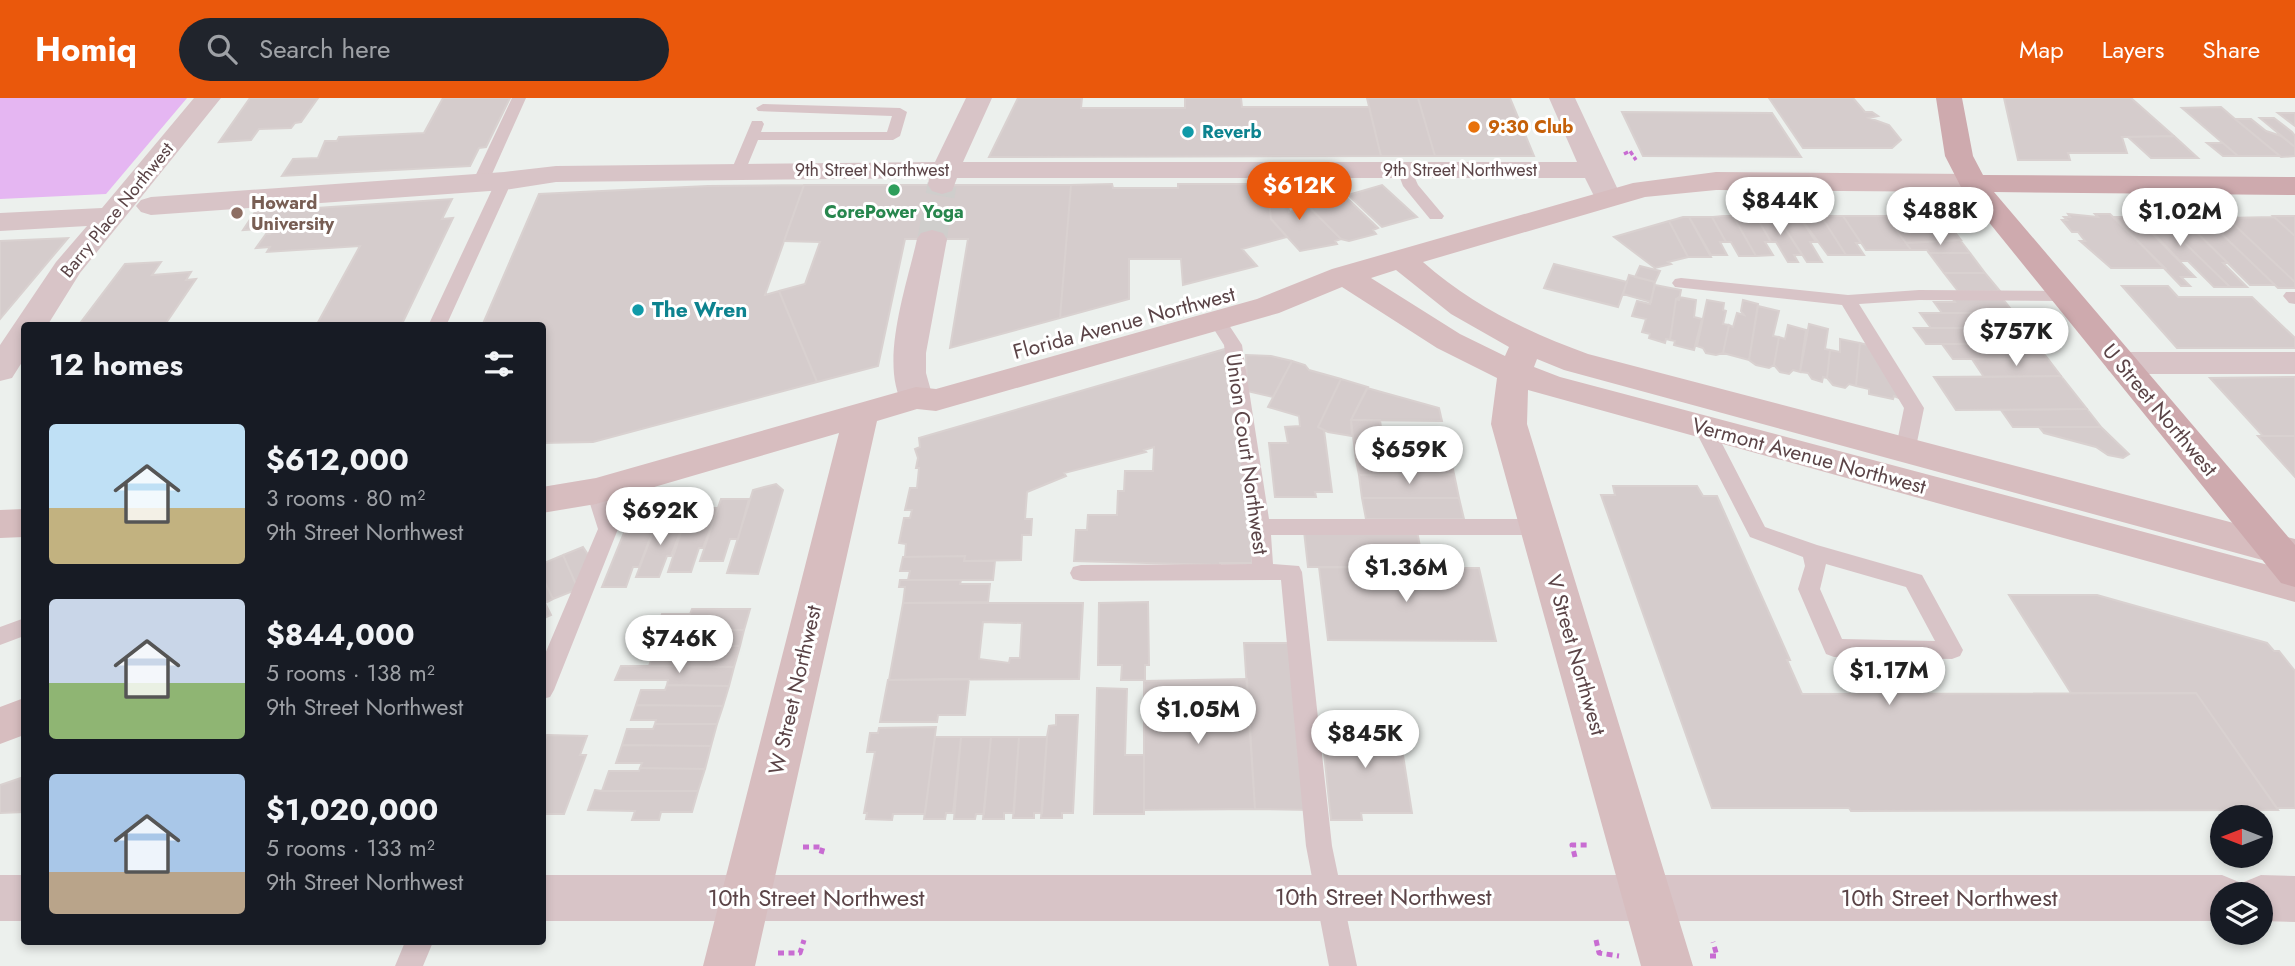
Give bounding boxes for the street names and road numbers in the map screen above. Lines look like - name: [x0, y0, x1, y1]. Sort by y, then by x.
- street label: Barry Place Northwest: [54, 136, 180, 283]
- street label: 9th Street Northwest: [795, 157, 950, 183]
- street label: 9th Street Northwest: [1383, 157, 1538, 183]
- street label: Florida Avenue Northwest: [1010, 279, 1238, 367]
- street label: U Street Northwest: [2095, 337, 2225, 483]
- street label: Union Court Northwest: [1218, 351, 1276, 557]
- street label: Vermont Avenue Northwest: [1689, 410, 1929, 502]
- street label: V Street Northwest: [1539, 571, 1613, 739]
- street label: W Street Northwest: [761, 602, 829, 778]
- street label: 10th Street Northwest: [1274, 879, 1492, 914]
- street label: 10th Street Northwest: [707, 880, 925, 915]
- street label: 10th Street Northwest: [1840, 880, 2058, 915]

